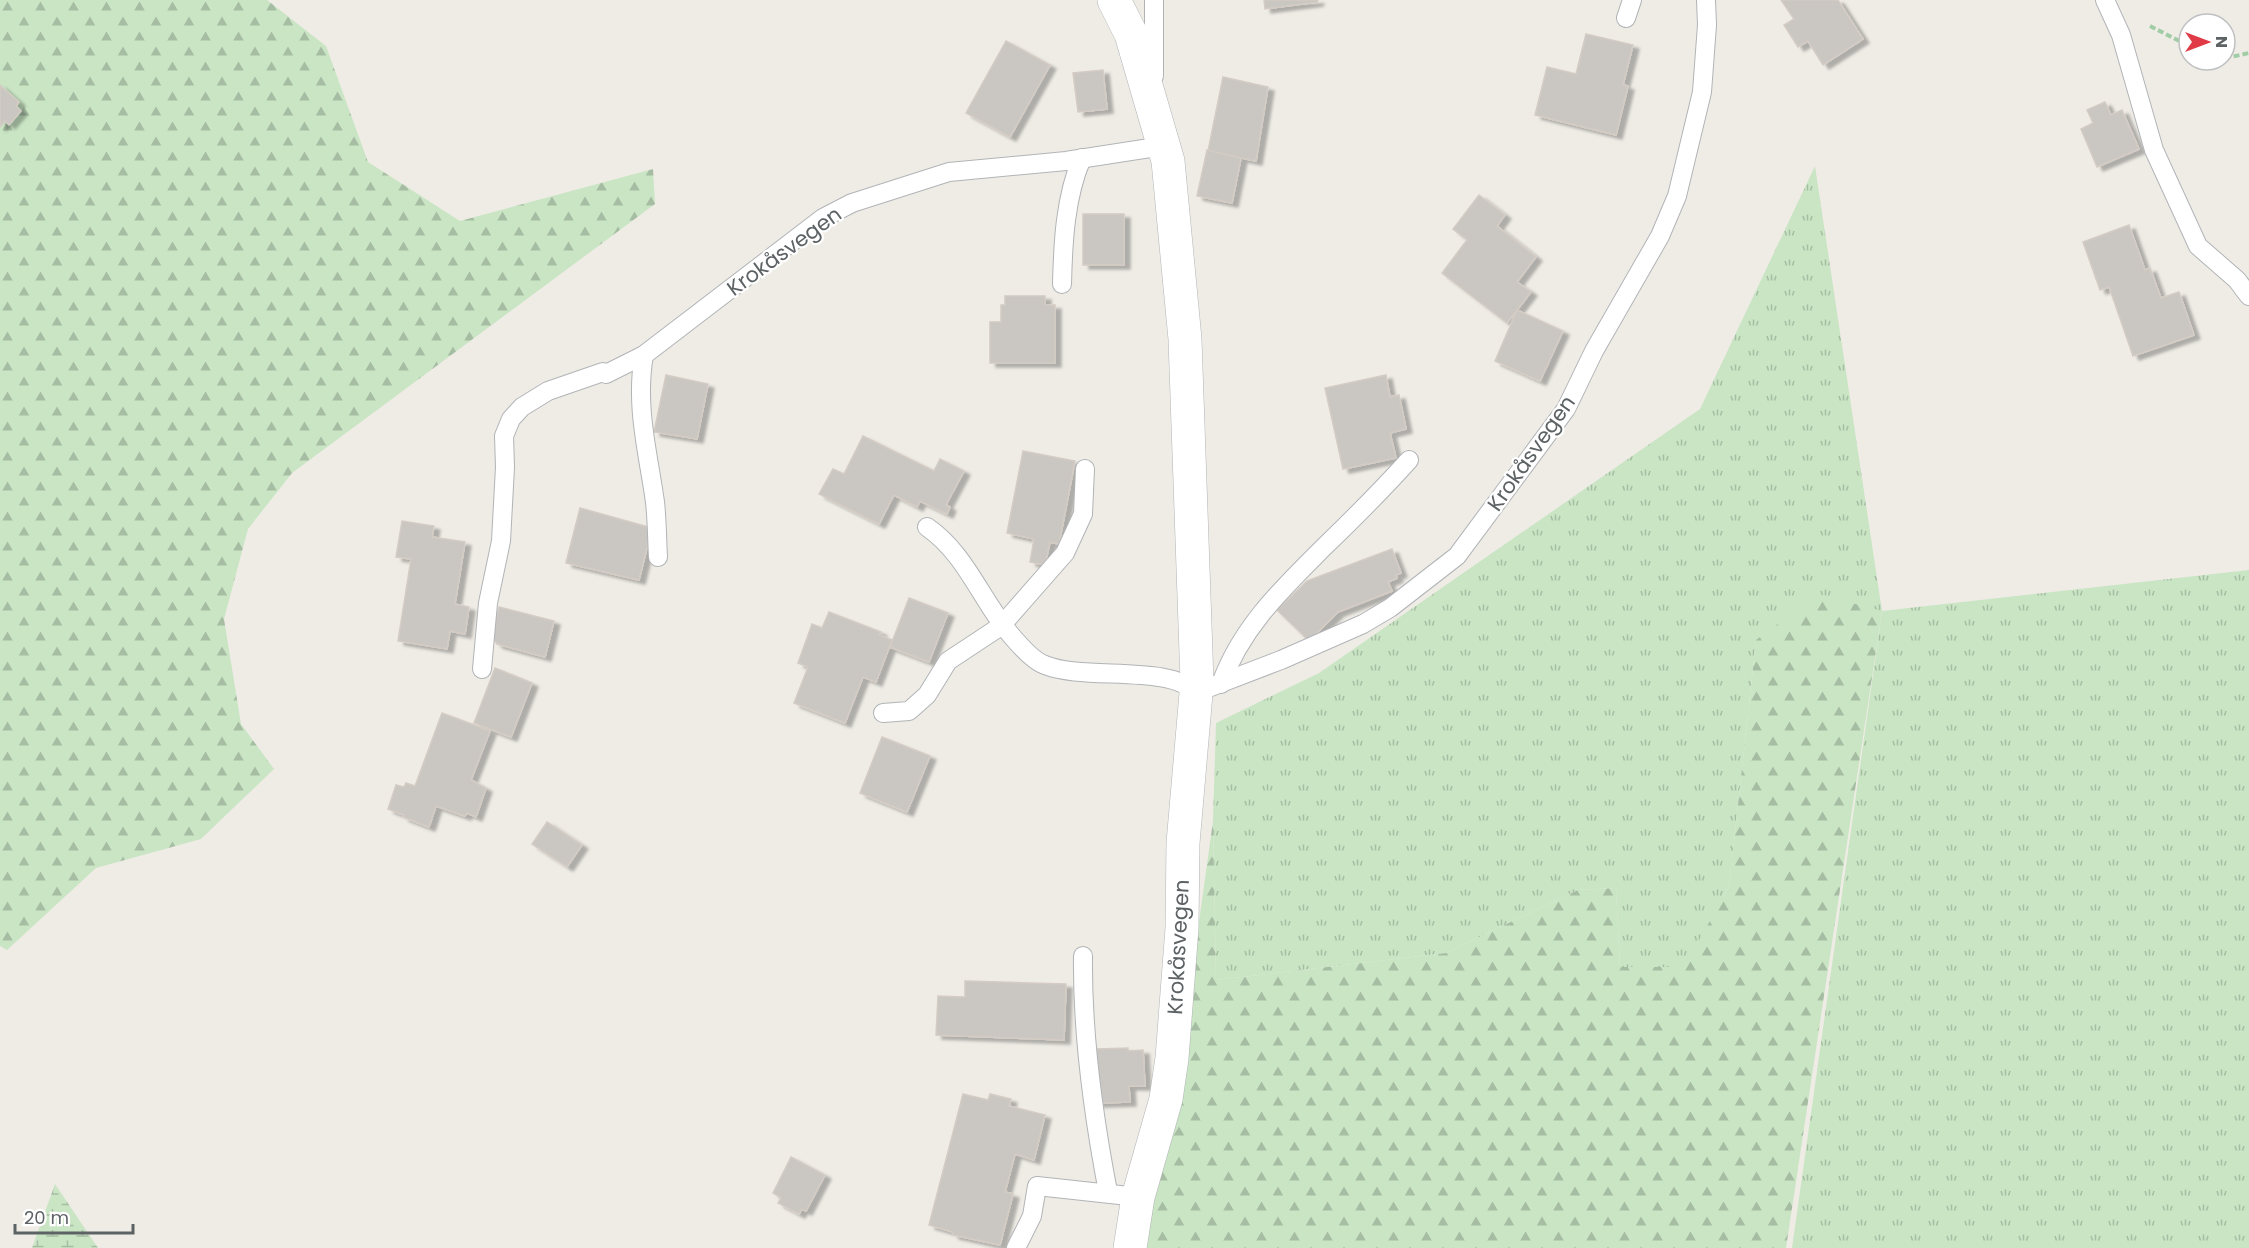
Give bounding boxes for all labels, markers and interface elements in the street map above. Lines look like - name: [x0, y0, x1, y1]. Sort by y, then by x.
- north arrow: [2177, 12, 2237, 72]
- text: N: [2210, 36, 2233, 48]
- street label: Krokåsvegen: [721, 200, 847, 302]
- street label: Krokåsvegen: [1480, 389, 1582, 517]
- street label: Krokåsvegen: [1160, 879, 1196, 1015]
- scale bar: [15, 1197, 134, 1235]
- text: 20 m: [24, 1205, 69, 1230]

